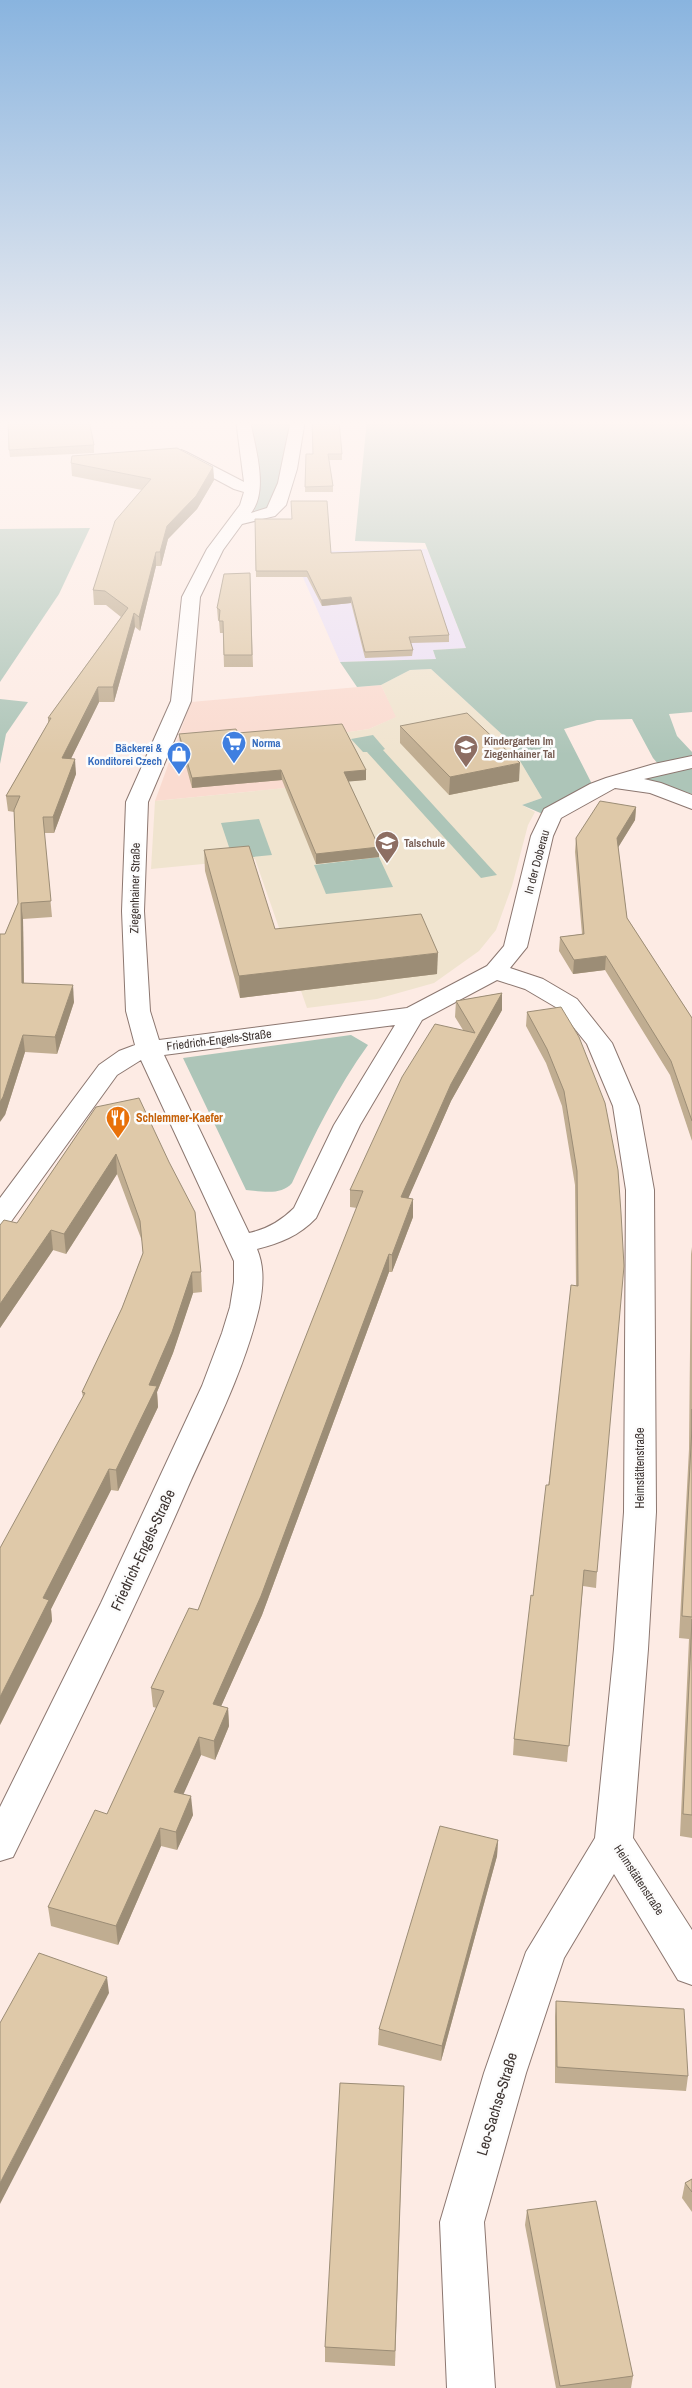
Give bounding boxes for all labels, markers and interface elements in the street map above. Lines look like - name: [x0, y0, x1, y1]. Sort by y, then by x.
- supermarket icon: Norma: [221, 730, 247, 764]
- school or university icon: Kindergarten Im Ziegenhainer Tal: [453, 734, 479, 768]
- place label: Kindergarten Im Ziegenhainer Tal: [484, 734, 555, 761]
- place label: Norma: [252, 736, 281, 750]
- place label: Bäckerei & Konditorei Czech: [88, 741, 162, 768]
- shop icon: Bäckerei & Konditorei Czech: [166, 741, 192, 775]
- street label: In der Doberau: [521, 828, 553, 896]
- school or university icon: Talschule: [374, 830, 400, 864]
- place label: Talschule: [404, 836, 445, 850]
- street label: Ziegenhainer Straße: [126, 842, 144, 934]
- street label: Friedrich-Engels-Straße: [166, 1026, 272, 1054]
- restaurant icon: Schlemmer-Kaefer: [105, 1105, 131, 1139]
- place label: Schlemmer-Kaefer: [136, 1110, 223, 1126]
- street label: Heimstättenstraße: [632, 1428, 648, 1508]
- street label: Friedrich-Engels-Straße: [105, 1485, 180, 1614]
- street label: Heimstättenstraße: [610, 1842, 668, 1918]
- street label: Leo-Sachse-Straße: [471, 2050, 522, 2158]

